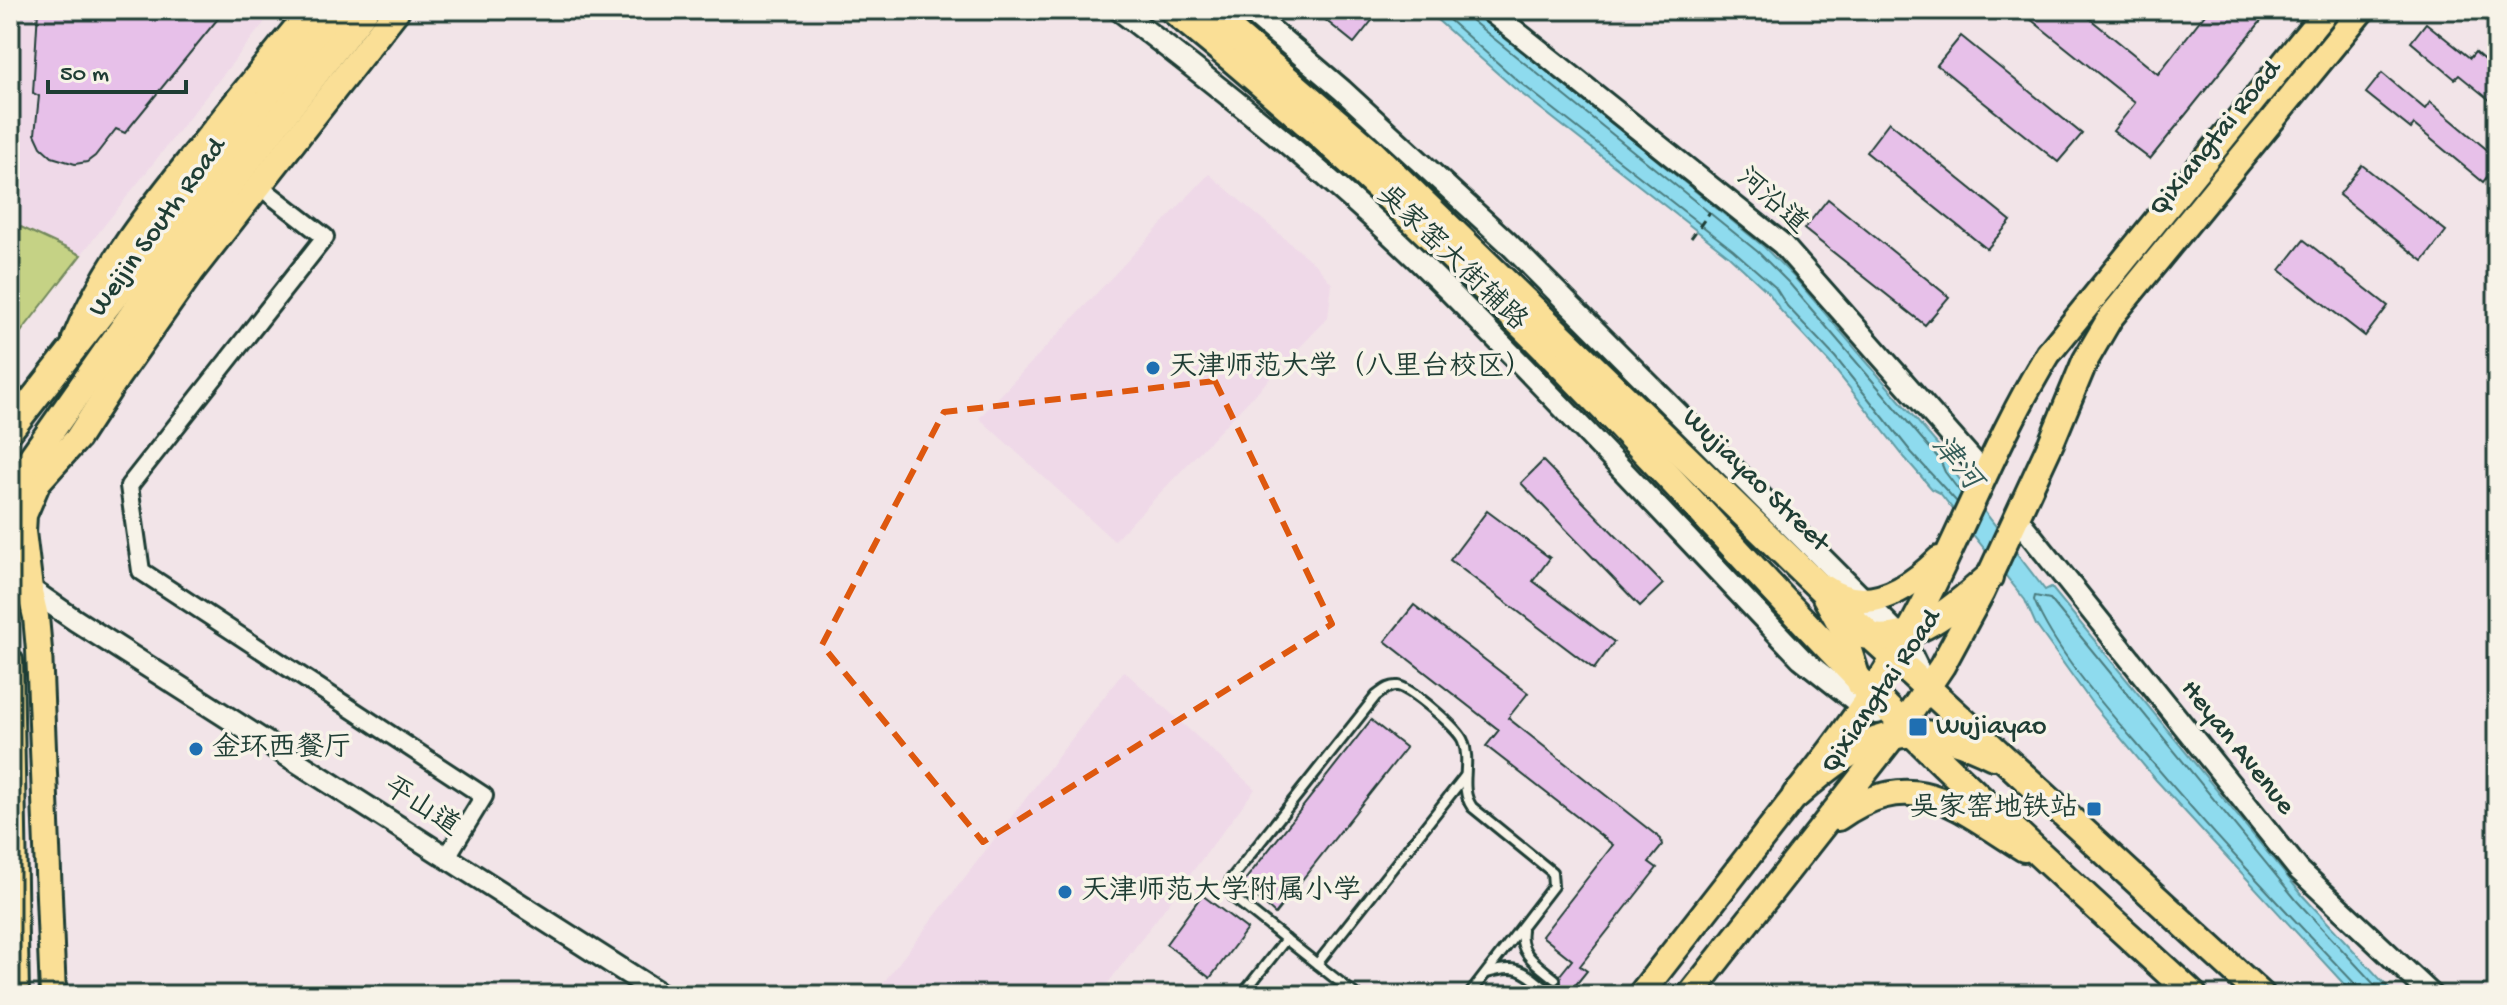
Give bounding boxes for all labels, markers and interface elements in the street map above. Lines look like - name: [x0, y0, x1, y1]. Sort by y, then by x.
- scale bar: [48, 44, 186, 94]
- street label: Qixiangtai Road: [2143, 52, 2291, 224]
- text: 50 m: [60, 61, 109, 90]
- street label: Weijin South Road: [82, 130, 236, 324]
- street label: 河沿道: [1728, 161, 1814, 242]
- street label: 吴家窑大街辅路: [1369, 178, 1534, 339]
- place label: 天津师范大学（八里台校区）: [1169, 350, 1533, 385]
- marker: 天津师范大学（八里台校区）: [1144, 359, 1162, 377]
- street label: Wujiayao Street: [1675, 402, 1837, 561]
- water label: 津河: [1923, 428, 1992, 502]
- street label: Qixiangtai Road: [1815, 601, 1951, 781]
- street label: Heyan Avenue: [2173, 674, 2302, 822]
- place label: Wujiayao: [1936, 711, 2047, 744]
- marker: Wujiayao: [1907, 716, 1929, 738]
- place label: 金环西餐厅: [212, 731, 352, 766]
- marker: 金环西餐厅: [187, 740, 205, 758]
- street label: 平山道: [377, 770, 466, 845]
- place label: 吴家窑地铁站: [1910, 792, 2078, 826]
- marker: 吴家窑地铁站: [2085, 800, 2103, 818]
- place label: 天津师范大学附属小学: [1081, 875, 1361, 909]
- marker: 天津师范大学附属小学: [1056, 883, 1074, 901]

